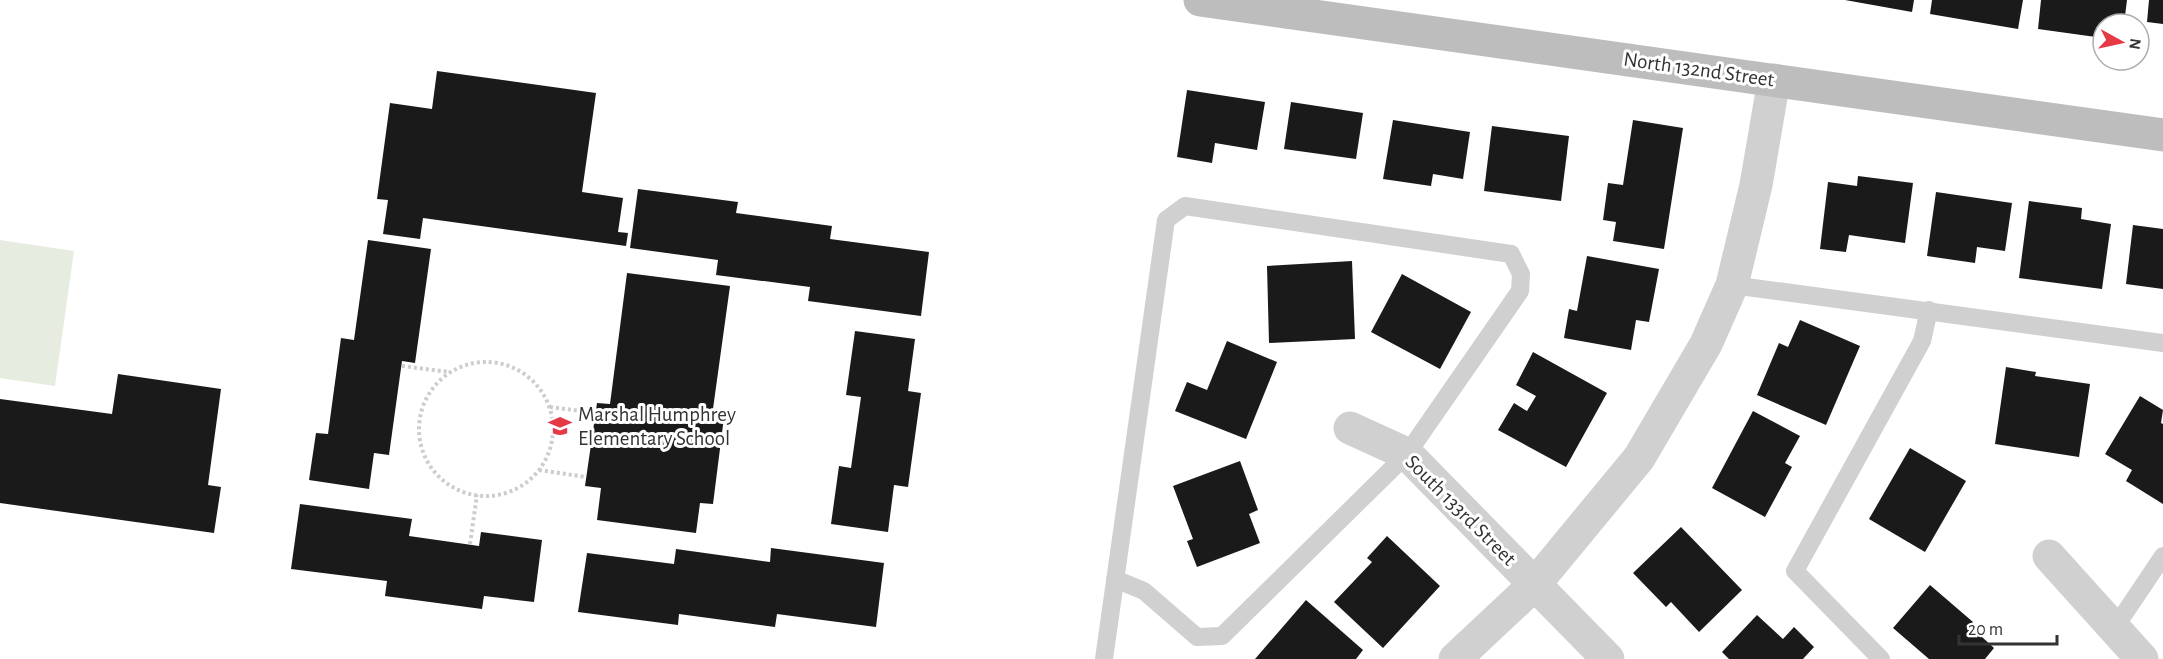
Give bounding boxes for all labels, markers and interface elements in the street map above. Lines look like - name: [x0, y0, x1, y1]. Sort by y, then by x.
- north arrow: [2091, 12, 2151, 72]
- text: N: [2126, 37, 2144, 51]
- street label: North 132nd Street: [1622, 49, 1776, 91]
- place label: Marshal Humphrey Elementary School: [578, 404, 736, 449]
- school or university icon: Marshal Humphrey Elementary School: [547, 413, 573, 439]
- street label: South 133rd Street: [1401, 451, 1520, 570]
- scale bar: [1959, 608, 2056, 646]
- text: 20 m: [1968, 621, 2003, 639]

